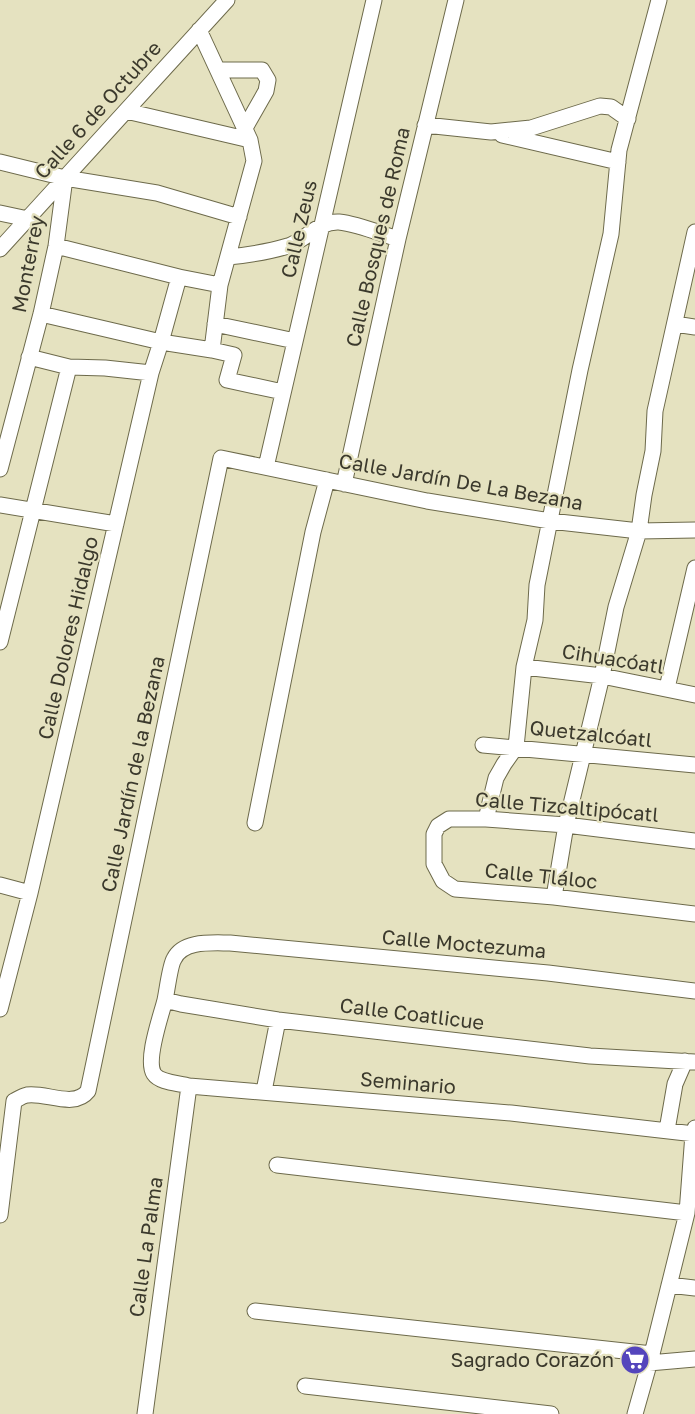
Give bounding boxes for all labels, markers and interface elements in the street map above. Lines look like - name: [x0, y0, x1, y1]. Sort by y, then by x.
- street label: Calle 6 de Octubre: [29, 35, 166, 183]
- street label: Calle Bosques de Roma: [340, 124, 414, 349]
- street label: Calle Zeus: [275, 177, 321, 280]
- street label: Monterrey: [6, 213, 48, 315]
- street label: Calle Jardín De La Bezana: [337, 448, 585, 514]
- street label: Calle Dolores Hidalgo: [32, 534, 102, 742]
- street label: Cihuacóatl: [560, 638, 666, 678]
- street label: Calle Jardín de la Bezana: [95, 654, 169, 894]
- street label: Quetzalcóatl: [529, 715, 654, 751]
- street label: Calle Tizcaltipócatl: [474, 786, 660, 826]
- street label: Calle Tláloc: [484, 857, 599, 893]
- street label: Calle Moctezuma: [381, 924, 547, 962]
- street label: Calle Coatlicue: [339, 992, 486, 1034]
- street label: Seminario: [359, 1066, 457, 1098]
- street label: Calle La Palma: [123, 1175, 167, 1319]
- supermarket icon: Sagrado Corazón: [619, 1344, 651, 1376]
- place label: Sagrado Corazón: [450, 1347, 614, 1371]

